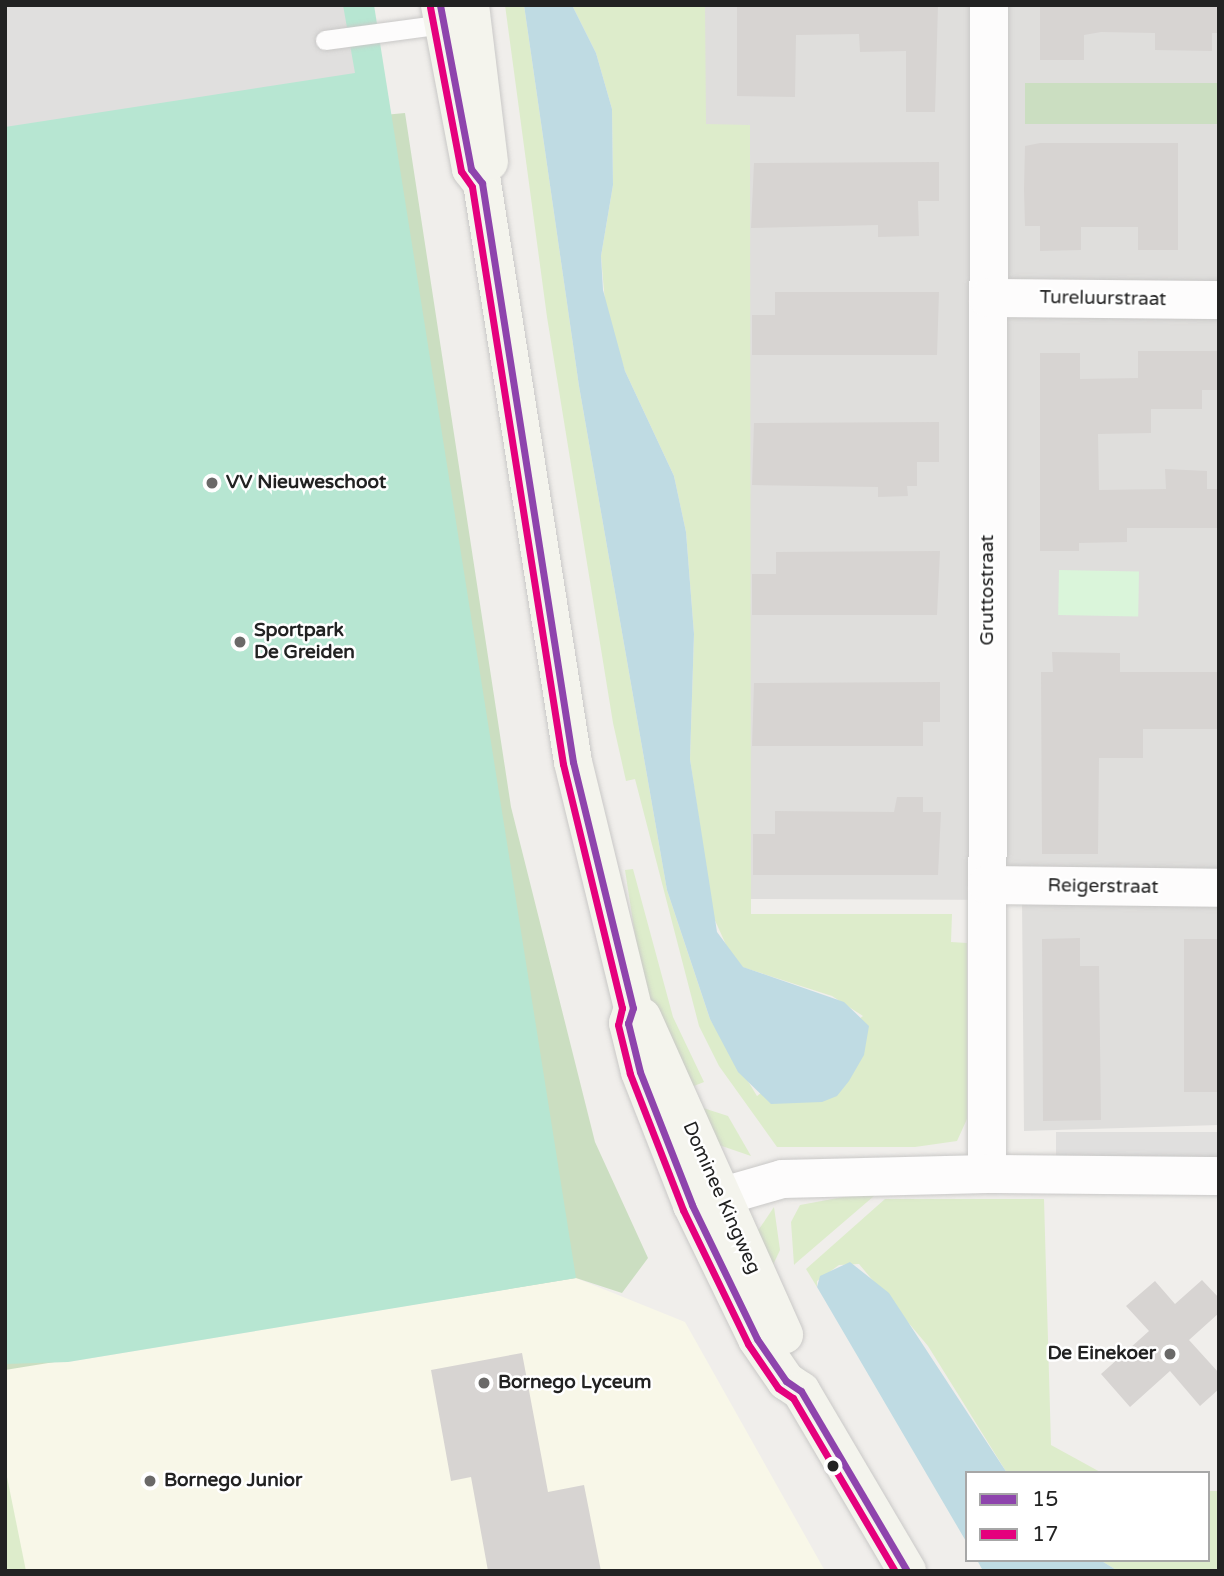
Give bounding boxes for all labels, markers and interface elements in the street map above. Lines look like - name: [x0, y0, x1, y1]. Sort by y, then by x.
- street label: Tureluurstraat: [1039, 286, 1167, 312]
- place label: VV Nieuweschoot: [226, 472, 386, 494]
- marker: VV Nieuweschoot: [204, 475, 220, 491]
- street label: Gruttostraat: [977, 534, 999, 646]
- place label: Sportpark De Greiden: [254, 620, 355, 664]
- marker: Sportpark De Greiden: [232, 634, 248, 650]
- street label: Reigerstraat: [1047, 875, 1159, 899]
- street label: Dominee Kingweg: [677, 1118, 765, 1278]
- place label: De Einekoer: [1047, 1343, 1156, 1365]
- marker: De Einekoer: [1162, 1346, 1178, 1362]
- place label: Bornego Lyceum: [498, 1372, 652, 1394]
- marker: Bornego Lyceum: [476, 1375, 492, 1391]
- unlabelled marker: [826, 1459, 840, 1473]
- place label: Bornego Junior: [164, 1470, 302, 1492]
- legend: [965, 1471, 1210, 1562]
- marker: Bornego Junior: [142, 1473, 158, 1489]
- text: 15: [1032, 1487, 1058, 1512]
- text: 17: [1032, 1522, 1058, 1547]

